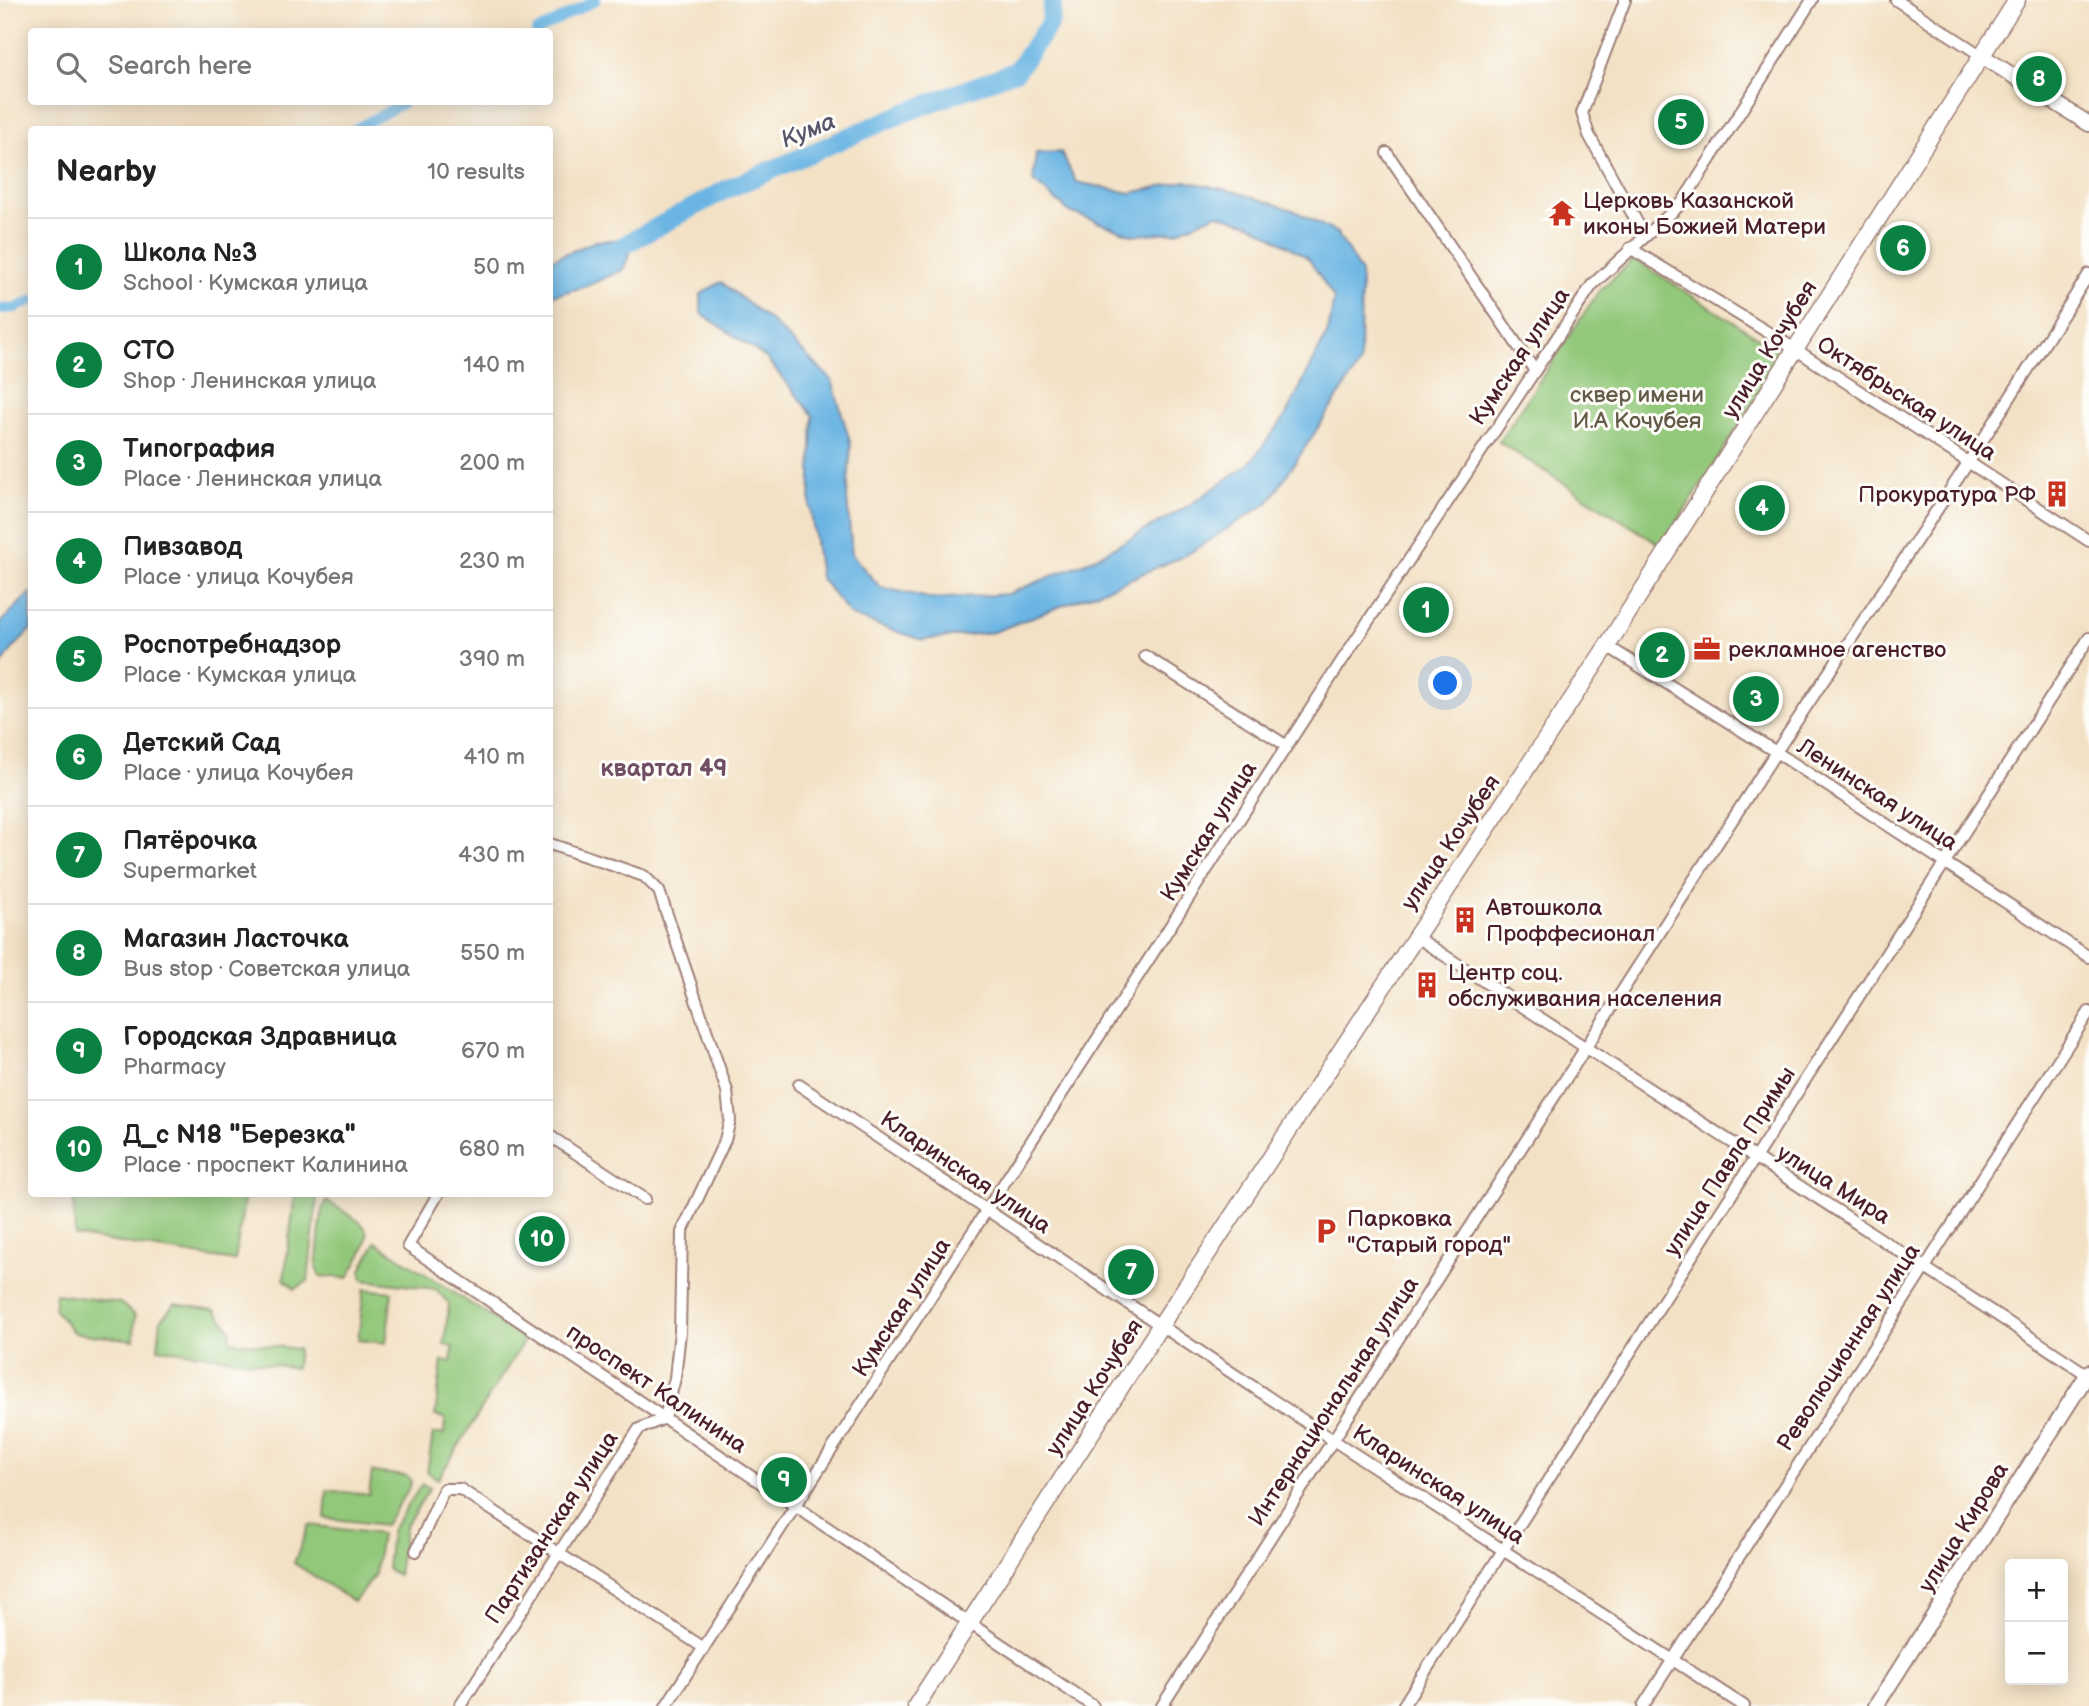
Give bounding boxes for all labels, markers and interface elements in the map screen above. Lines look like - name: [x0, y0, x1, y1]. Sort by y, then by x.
- search box: [28, 28, 553, 105]
- icon: search: [52, 48, 90, 86]
- text: Search here: [108, 51, 252, 82]
- pin: 8: [2016, 53, 2062, 105]
- pin: 5: [1658, 96, 1704, 148]
- water label: Кума: [777, 106, 840, 155]
- text: Nearby: [56, 154, 156, 190]
- text: 10 results: [427, 158, 525, 186]
- place label: Церковь Казанской иконы Божией Матери: [1583, 187, 1826, 241]
- temple icon: Церковь Казанской иконы Божией Матери: [1547, 198, 1577, 228]
- pin: 6: [1880, 222, 1926, 274]
- text: Школа №3: [123, 238, 257, 269]
- text: 1: [74, 253, 84, 281]
- text: 50 m: [473, 253, 525, 281]
- text: School · Кумская улица: [123, 269, 368, 297]
- street label: улица Кочубея: [1716, 275, 1823, 424]
- street label: Кумская улица: [1464, 282, 1576, 431]
- street label: Октябрьская улица: [1811, 330, 2002, 468]
- text: СТО: [123, 336, 175, 367]
- text: 2: [72, 351, 86, 379]
- text: 140 m: [463, 351, 525, 379]
- text: Shop · Ленинская улица: [123, 367, 377, 395]
- park label: сквер имени И.А Кочубея: [1570, 381, 1704, 435]
- text: Типография: [123, 434, 275, 465]
- text: 3: [72, 449, 86, 477]
- text: 200 m: [459, 449, 525, 477]
- text: Place · Ленинская улица: [123, 465, 382, 493]
- building icon: Прокуратура РФ: [2042, 479, 2072, 509]
- place label: Прокуратура РФ: [1858, 481, 2036, 509]
- pin: 4: [1739, 482, 1785, 534]
- text: Пивзавод: [123, 532, 242, 563]
- text: 4: [72, 547, 86, 575]
- text: 230 m: [459, 547, 525, 575]
- text: Place · улица Кочубея: [123, 563, 354, 591]
- pin: 1: [1403, 584, 1449, 636]
- pin: 2: [1639, 629, 1685, 681]
- text: Роспотребнадзор: [123, 630, 341, 661]
- office icon: рекламное агенство: [1692, 634, 1722, 664]
- place label: рекламное агенство: [1728, 636, 1946, 664]
- text: 5: [72, 645, 86, 673]
- text: 390 m: [459, 645, 525, 673]
- text: Place · Кумская улица: [123, 661, 356, 689]
- your location: [1428, 666, 1462, 700]
- pin: 3: [1733, 673, 1779, 725]
- text: Детский Сад: [123, 728, 280, 759]
- street label: Ленинская улица: [1791, 732, 1963, 857]
- text: 6: [72, 743, 86, 771]
- text: 410 m: [463, 743, 525, 771]
- district label: квартал 49: [601, 754, 727, 783]
- street label: Кумская улица: [1155, 756, 1263, 907]
- text: Place · улица Кочубея: [123, 759, 354, 787]
- street label: улица Кочубея: [1395, 769, 1506, 916]
- text: Пятёрочка: [123, 826, 257, 857]
- text: 7: [73, 841, 85, 869]
- text: 430 m: [458, 841, 525, 869]
- text: Supermarket: [123, 857, 257, 885]
- place label: Автошкола Проффесионал: [1485, 894, 1655, 948]
- building icon: Автошкола Проффесионал: [1450, 905, 1480, 935]
- text: Магазин Ласточка: [123, 924, 349, 955]
- text: 8: [72, 939, 86, 967]
- text: 550 m: [460, 939, 525, 967]
- text: Bus stop · Советская улица: [123, 955, 410, 983]
- place label: Центр соц. обслуживания населения: [1448, 959, 1722, 1013]
- building icon: Центр соц. обслуживания населения: [1412, 970, 1442, 1000]
- text: Городская Здравница: [123, 1022, 397, 1053]
- text: 9: [72, 1037, 86, 1065]
- text: 670 m: [461, 1037, 525, 1065]
- text: Pharmacy: [123, 1053, 226, 1081]
- street label: улица Павла Примы: [1658, 1062, 1802, 1262]
- street label: Кларинская улица: [875, 1105, 1056, 1240]
- text: Д_с N18 "Березка": [123, 1120, 356, 1151]
- text: 10: [67, 1135, 91, 1163]
- text: 680 m: [459, 1135, 525, 1163]
- street label: улица Мира: [1772, 1139, 1896, 1231]
- text: Place · проспект Калинина: [123, 1151, 408, 1179]
- place label: Парковка "Старый город": [1347, 1205, 1511, 1259]
- pin: 10: [519, 1213, 565, 1265]
- parking icon: Парковка "Старый город": [1311, 1216, 1341, 1246]
- street label: Кумская улица: [847, 1233, 957, 1382]
- street label: Революционная улица: [1771, 1238, 1927, 1457]
- pin: 7: [1108, 1246, 1154, 1298]
- street label: Интернациональная улица: [1243, 1271, 1425, 1532]
- street label: улица Кочубея: [1040, 1314, 1149, 1461]
- street label: проспект Калинина: [561, 1318, 752, 1460]
- street label: Кларинская улица: [1347, 1419, 1530, 1551]
- street label: Партизанская улица: [479, 1426, 625, 1629]
- pin: 9: [761, 1454, 807, 1506]
- street label: улица Кирова: [1913, 1457, 2015, 1598]
- map controls: [2005, 1559, 2068, 1685]
- button: +: [2005, 1559, 2068, 1622]
- button: −: [2005, 1622, 2068, 1685]

